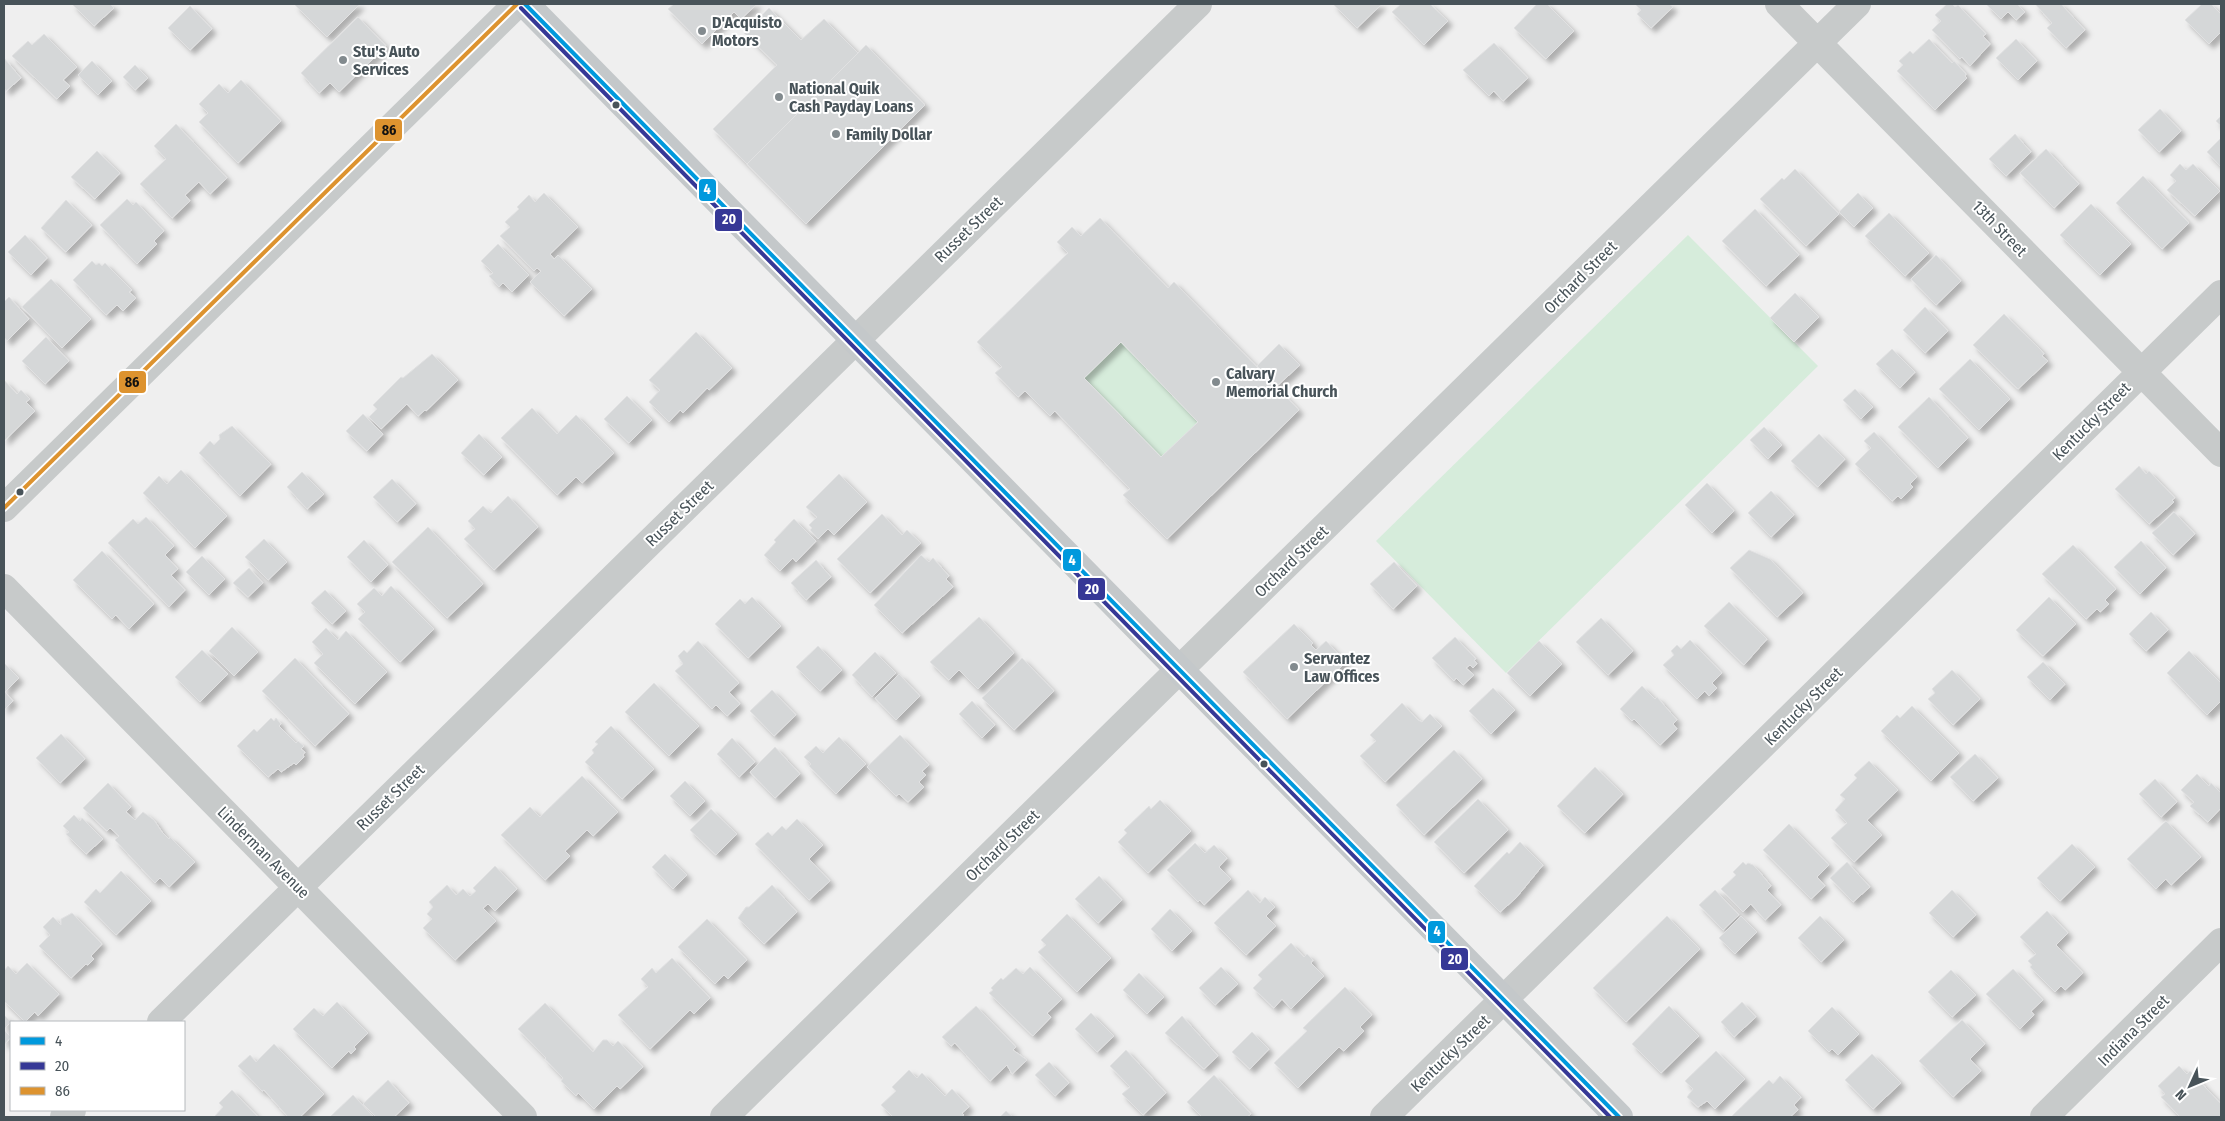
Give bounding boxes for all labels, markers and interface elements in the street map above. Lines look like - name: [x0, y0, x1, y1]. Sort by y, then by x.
- place label: D'Acquisto Motors: [712, 13, 782, 50]
- marker: D'Acquisto Motors: [696, 25, 708, 37]
- place label: Stu's Auto Services: [353, 42, 420, 79]
- marker: Stu's Auto Services: [337, 54, 349, 66]
- place label: National Quik Cash Payday Loans: [789, 79, 913, 116]
- marker: National Quik Cash Payday Loans: [773, 91, 785, 103]
- unlabelled marker: [611, 100, 621, 110]
- line badge: 86: [374, 118, 403, 142]
- text: 86: [382, 122, 396, 139]
- place label: Family Dollar: [846, 125, 932, 144]
- marker: Family Dollar: [830, 128, 842, 140]
- line badge: 4: [698, 178, 717, 202]
- text: 4: [703, 181, 711, 198]
- street label: Russet Street: [931, 192, 1007, 266]
- street label: 13th Street: [1968, 196, 2031, 261]
- line badge: 20: [714, 208, 743, 232]
- text: 20: [721, 211, 736, 228]
- street label: Orchard Street: [1540, 236, 1621, 318]
- place label: Calvary Memorial Church: [1226, 364, 1338, 401]
- line badge: 86: [118, 370, 147, 394]
- text: 86: [125, 374, 139, 391]
- marker: Calvary Memorial Church: [1210, 376, 1222, 388]
- street label: Kentucky Street: [2048, 378, 2135, 464]
- street label: Russet Street: [642, 476, 718, 550]
- unlabelled marker: [15, 487, 25, 497]
- street label: Orchard Street: [1251, 521, 1333, 601]
- line badge: 4: [1062, 548, 1082, 572]
- text: 4: [1068, 552, 1076, 569]
- line badge: 20: [1077, 577, 1106, 601]
- text: 20: [1084, 581, 1099, 598]
- place label: Servantez Law Offices: [1304, 649, 1379, 686]
- marker: Servantez Law Offices: [1288, 661, 1300, 673]
- street label: Kentucky Street: [1760, 663, 1847, 749]
- unlabelled marker: [1259, 759, 1269, 769]
- street label: Russet Street: [353, 760, 429, 834]
- street label: Linderman Avenue: [214, 802, 314, 902]
- street label: Orchard Street: [962, 805, 1044, 885]
- line badge: 4: [1427, 920, 1446, 944]
- text: 4: [1433, 923, 1441, 940]
- line badge: 20: [1440, 947, 1469, 971]
- text: 20: [1447, 951, 1462, 968]
- street label: Indiana Street: [2094, 990, 2173, 1070]
- street label: Kentucky Street: [1407, 1010, 1494, 1096]
- legend: [10, 1021, 185, 1111]
- text: 4: [55, 1032, 62, 1050]
- text: 20: [55, 1057, 69, 1075]
- north arrow: [2165, 1061, 2215, 1111]
- text: 86: [55, 1082, 70, 1100]
- text: N: [2172, 1086, 2190, 1104]

